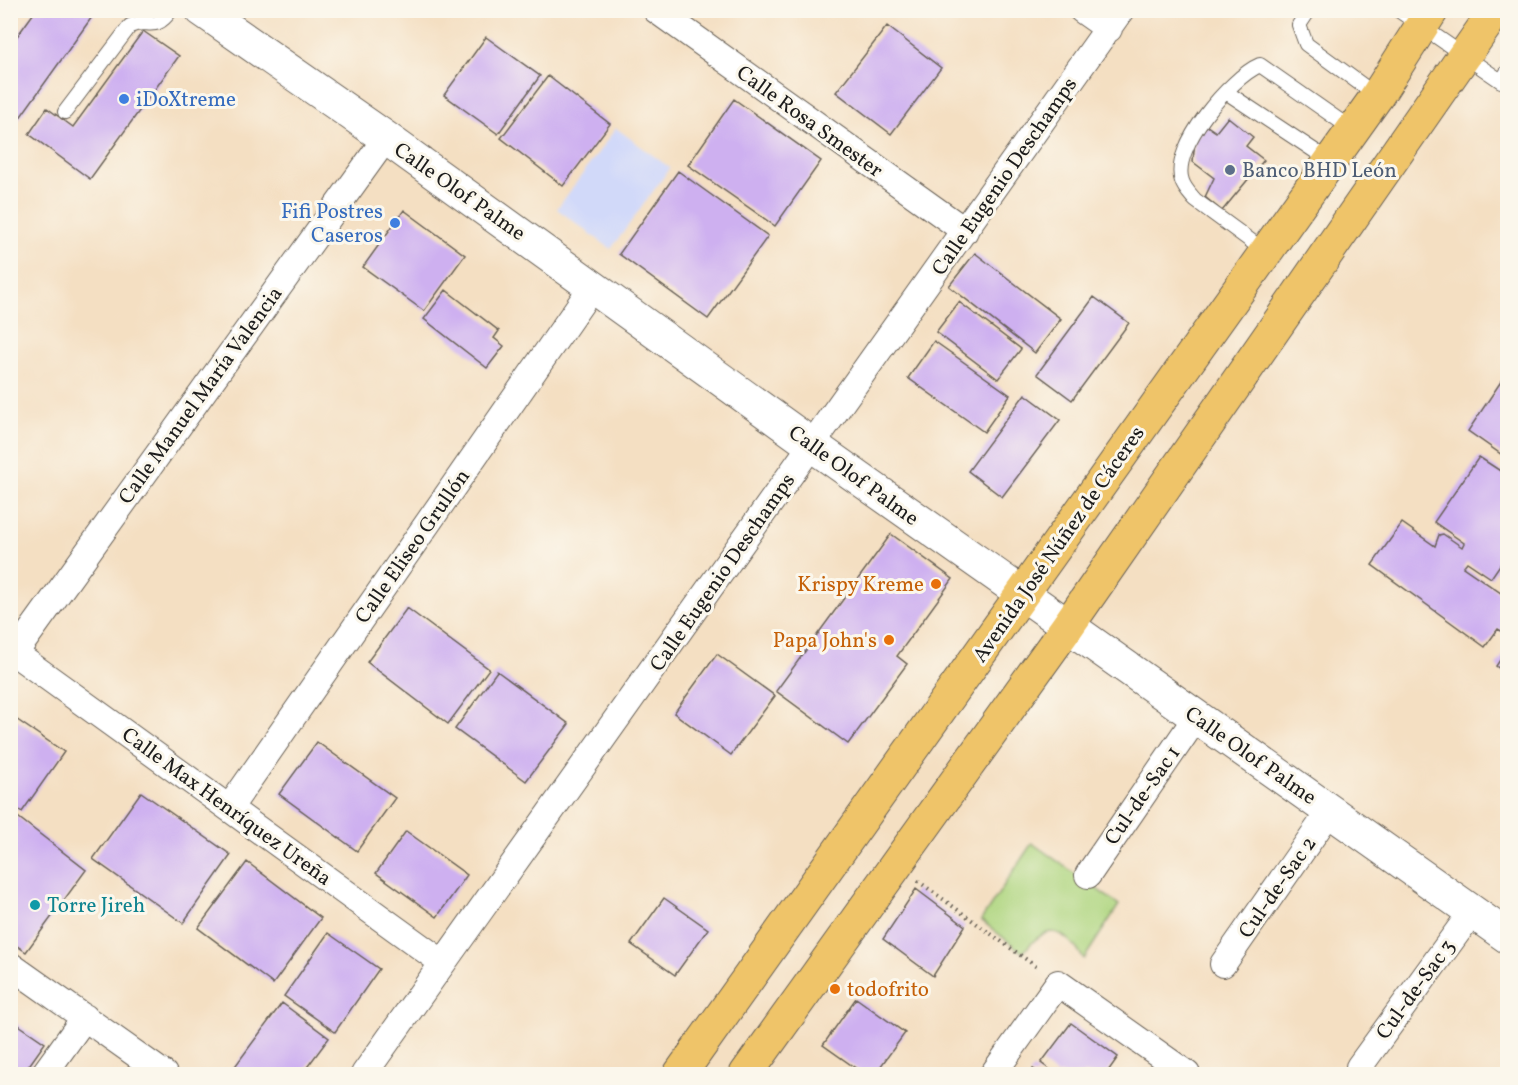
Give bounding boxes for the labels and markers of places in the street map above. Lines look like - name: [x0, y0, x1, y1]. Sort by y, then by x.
- place label: iDoXtreme: [136, 86, 236, 115]
- marker: iDoXtreme: [117, 92, 131, 106]
- place label: Banco BHD León: [1242, 157, 1397, 186]
- marker: Banco BHD León: [1223, 163, 1237, 177]
- place label: Fifi Postres Caseros: [281, 198, 383, 251]
- marker: Fifi Postres Caseros: [388, 216, 402, 230]
- place label: Krispy Kreme: [797, 571, 924, 600]
- marker: Krispy Kreme: [929, 577, 943, 591]
- place label: Papa John's: [773, 627, 877, 656]
- marker: Papa John's: [882, 633, 896, 647]
- place label: Torre Jireh: [47, 892, 145, 921]
- marker: Torre Jireh: [28, 898, 42, 912]
- place label: todofrito: [847, 976, 929, 1005]
- marker: todofrito: [828, 982, 842, 996]

